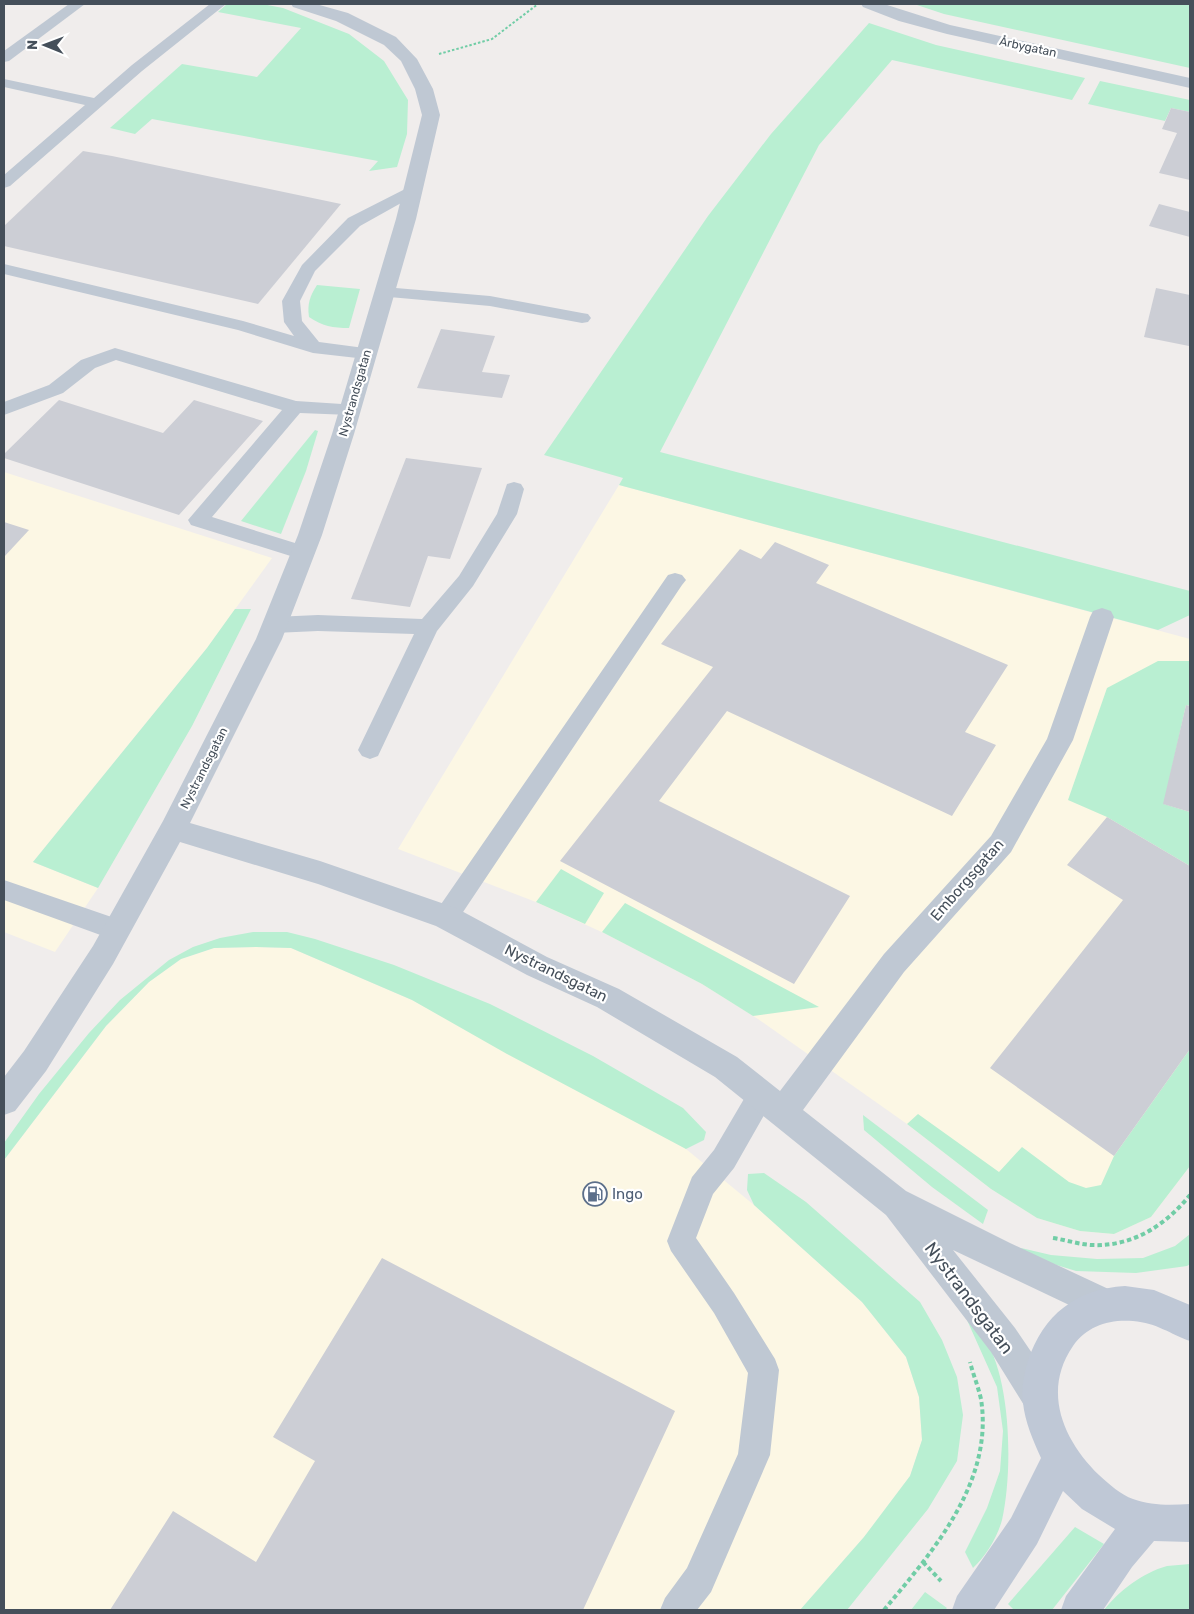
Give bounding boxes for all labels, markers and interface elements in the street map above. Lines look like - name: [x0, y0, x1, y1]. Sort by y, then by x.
- north arrow: [20, 20, 70, 70]
- street label: Årbygatan: [998, 34, 1058, 60]
- text: N: [24, 40, 41, 50]
- street label: Nystrandsgatan: [336, 348, 374, 438]
- street label: Nystrandsgatan: [177, 725, 231, 811]
- street label: Emborgsgatan: [927, 835, 1007, 925]
- street label: Nystrandsgatan: [502, 940, 610, 1006]
- fuel station icon: Ingo: [582, 1181, 608, 1207]
- place label: Ingo: [612, 1185, 643, 1203]
- street label: Nystrandsgatan: [920, 1238, 1018, 1358]

